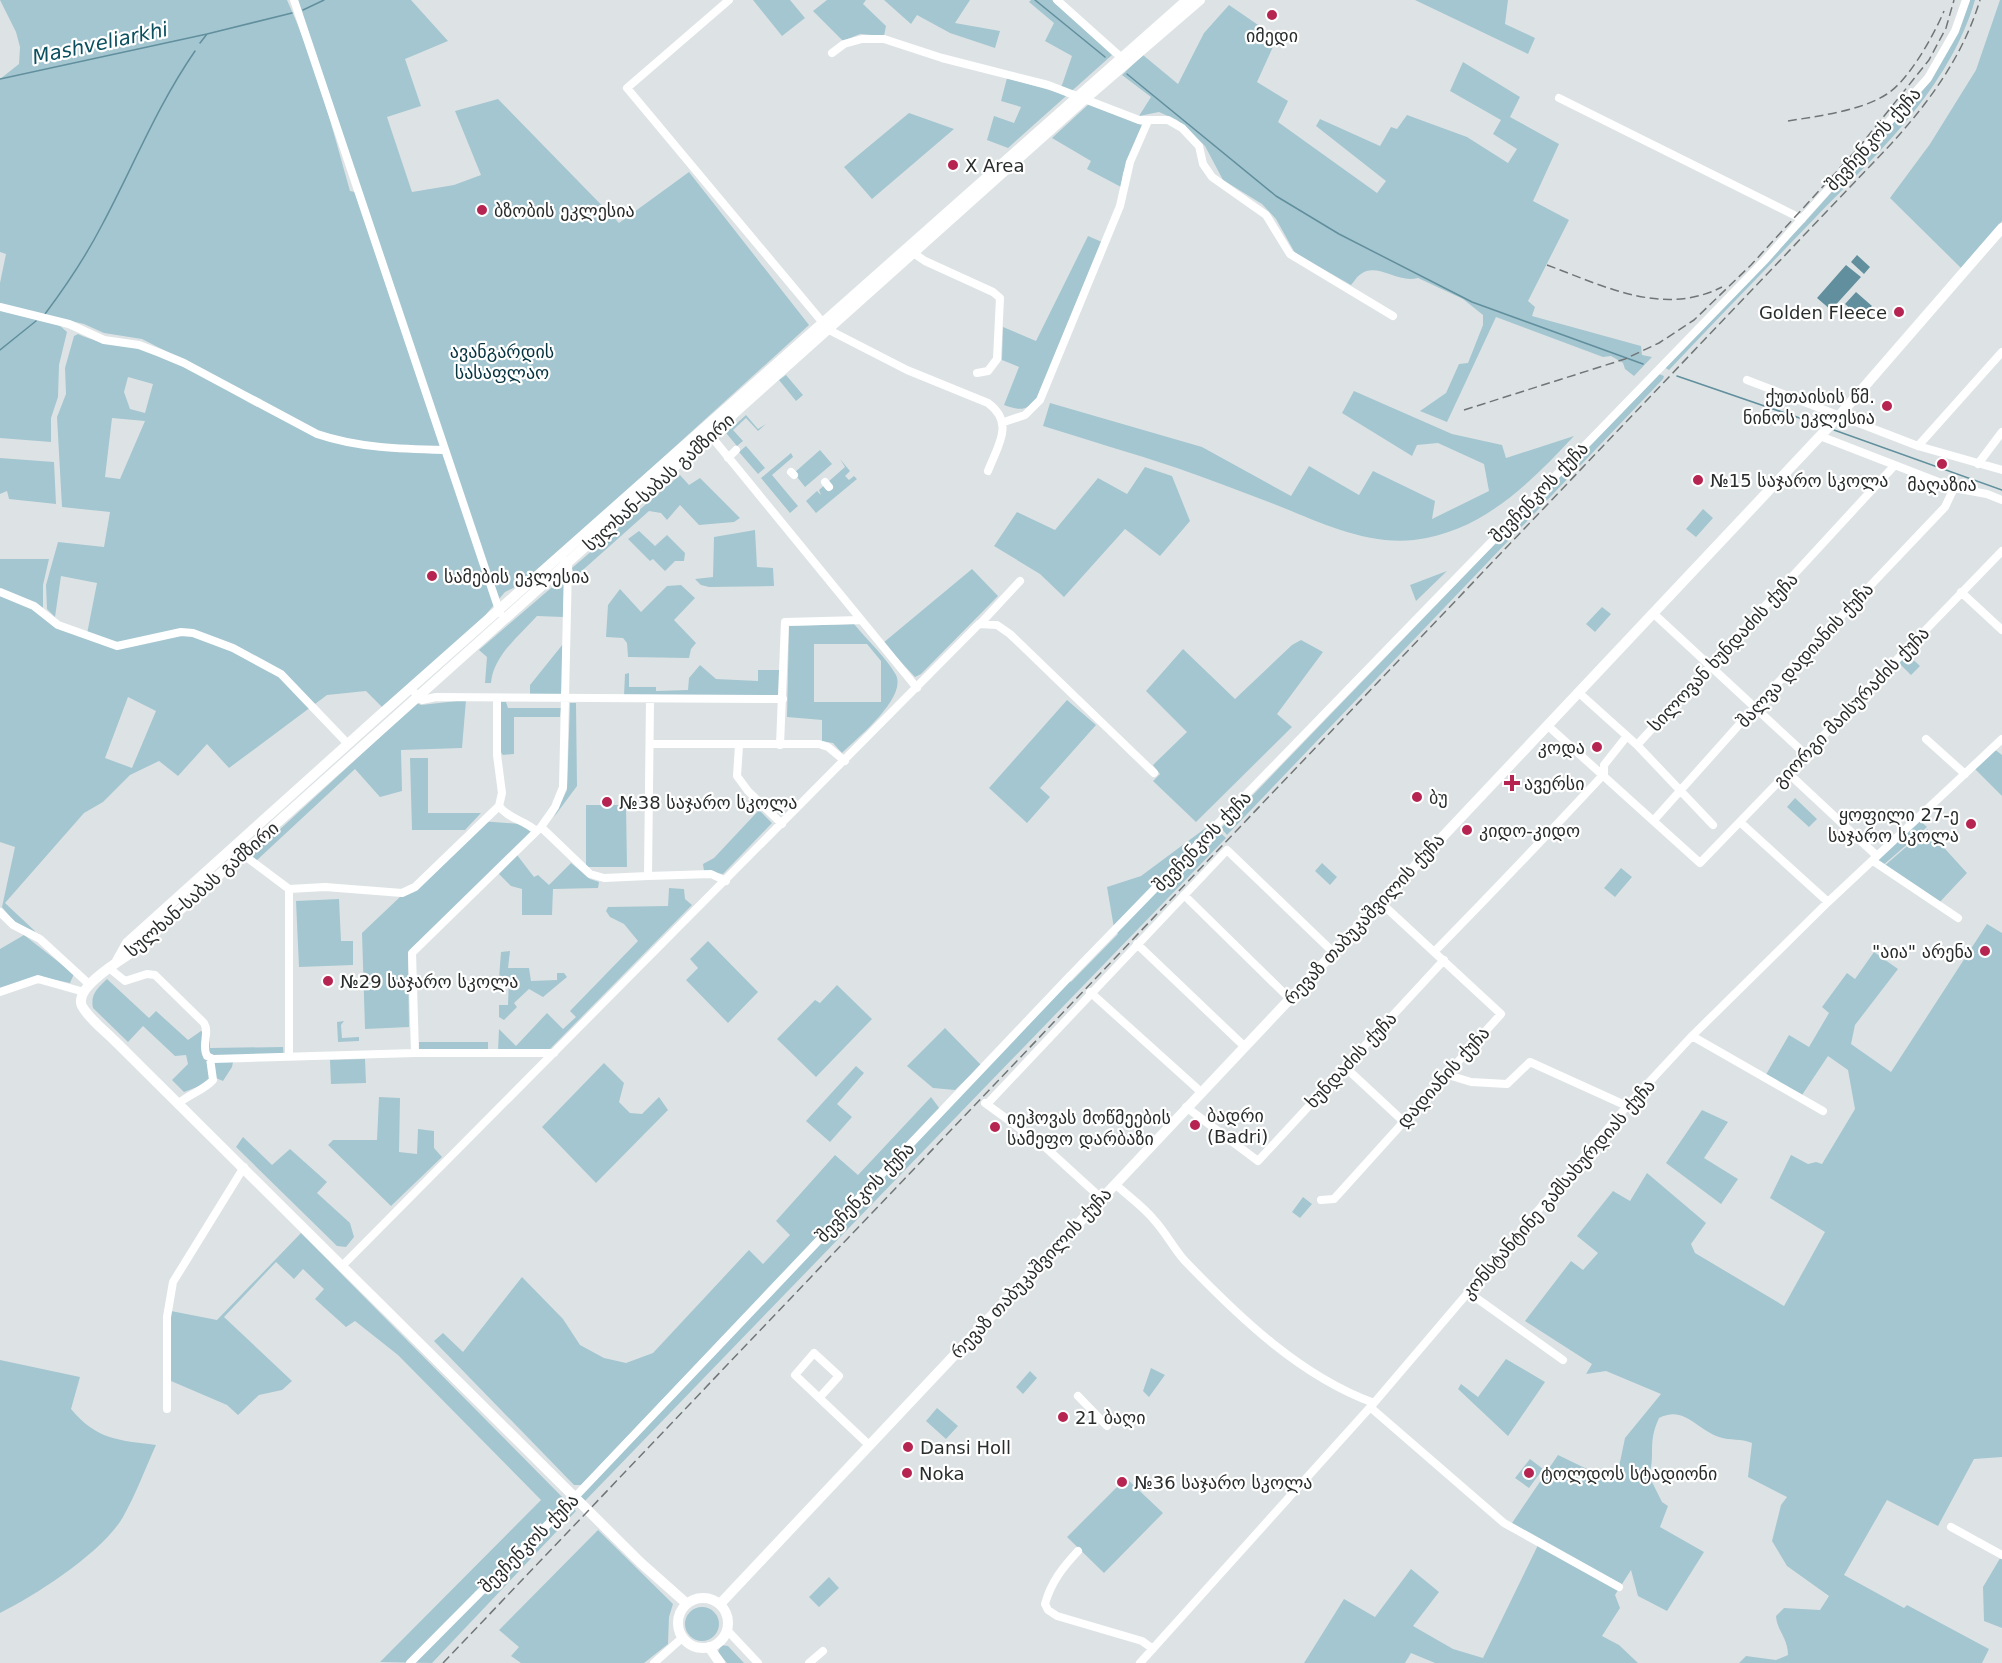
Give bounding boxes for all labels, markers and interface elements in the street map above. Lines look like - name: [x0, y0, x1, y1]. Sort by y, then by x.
- marker: იმედი: [1265, 8, 1279, 22]
- water label: Mashveliarkhi: [30, 17, 170, 69]
- place label: იმედი: [1246, 25, 1298, 46]
- street label: შევჩენკოს ქუჩა: [1821, 83, 1925, 195]
- place label: X Area: [965, 155, 1024, 176]
- marker: X Area: [946, 158, 960, 172]
- place label: ბზობის ეკლესია: [494, 200, 635, 221]
- marker: ბზობის ეკლესია: [475, 203, 489, 217]
- place label: Golden Fleece: [1759, 302, 1887, 323]
- marker: Golden Fleece: [1892, 305, 1906, 319]
- park label: ავანგარდის სასაფლაო: [450, 341, 554, 383]
- place label: ქუთაისის წმ. ნინოს ეკლესია: [1743, 386, 1875, 428]
- marker: ქუთაისის წმ. ნინოს ეკლესია: [1880, 399, 1894, 413]
- street label: სულხან-საბას გამზირი: [579, 409, 739, 555]
- street label: შევჩენკოს ქუჩა: [1486, 437, 1592, 547]
- marker: მაღაზია: [1935, 457, 1949, 471]
- place label: №15 საჯარო სკოლა: [1710, 470, 1888, 491]
- marker: №15 საჯარო სკოლა: [1691, 473, 1705, 487]
- place label: მაღაზია: [1907, 474, 1977, 495]
- place label: სამების ეკლესია: [444, 566, 589, 587]
- marker: სამების ეკლესია: [425, 569, 439, 583]
- street label: სილოვან ხუნდაძის ქუჩა: [1644, 569, 1802, 735]
- street label: შალვა დადიანის ქუჩა: [1733, 578, 1877, 732]
- street label: გიორგი მაისურაძის ქუჩა: [1769, 622, 1933, 792]
- place label: კოდა: [1538, 737, 1585, 758]
- marker: კოდა: [1590, 740, 1604, 754]
- place label: ავერსი: [1524, 773, 1585, 794]
- marker: ავერსი: [1505, 776, 1519, 790]
- street label: შევჩენკოს ქუჩა: [1149, 786, 1255, 896]
- place label: ბუ: [1429, 787, 1448, 808]
- marker: ბუ: [1410, 790, 1424, 804]
- place label: №38 საჯარო სკოლა: [619, 792, 797, 813]
- marker: №38 საჯარო სკოლა: [600, 795, 614, 809]
- place label: ყოფილი 27-ე საჯარო სკოლა: [1828, 804, 1959, 846]
- street label: სულხან-საბას გამზირი: [121, 817, 283, 961]
- marker: ყოფილი 27-ე საჯარო სკოლა: [1964, 817, 1978, 831]
- place label: კიდო-კიდო: [1479, 820, 1580, 841]
- marker: კიდო-კიდო: [1460, 823, 1474, 837]
- street label: რევაზ თაბუკაშვილის ქუჩა: [1279, 829, 1449, 1009]
- place label: "აია" არენა: [1872, 941, 1973, 962]
- marker: "აია" არენა: [1978, 944, 1992, 958]
- place label: №29 საჯარო სკოლა: [340, 971, 518, 992]
- marker: №29 საჯარო სკოლა: [321, 974, 335, 988]
- street label: ხუნდაძის ქუჩა: [1301, 1008, 1401, 1112]
- street label: დადიანის ქუჩა: [1392, 1022, 1494, 1132]
- street label: კონსტანტინე გამსახურდიას ქუჩა: [1457, 1075, 1659, 1303]
- place label: ბადრი (Badri): [1207, 1105, 1268, 1147]
- place label: იეჰოვას მოწმეების სამეფო დარბაზი: [1007, 1107, 1171, 1149]
- marker: ბადრი (Badri): [1188, 1118, 1202, 1132]
- marker: იეჰოვას მოწმეების სამეფო დარბაზი: [988, 1120, 1002, 1134]
- street label: შევჩენკოს ქუჩა: [812, 1137, 918, 1247]
- street label: რევაზ თაბუკაშვილის ქუჩა: [946, 1183, 1116, 1363]
- place label: 21 ბაღი: [1075, 1407, 1146, 1428]
- marker: 21 ბაღი: [1056, 1410, 1070, 1424]
- place label: Dansi Holl: [920, 1437, 1011, 1458]
- marker: Dansi Holl: [901, 1440, 915, 1454]
- place label: Noka: [919, 1463, 965, 1484]
- place label: ტოლდოს სტადიონი: [1541, 1463, 1717, 1484]
- marker: Noka: [900, 1466, 914, 1480]
- marker: ტოლდოს სტადიონი: [1522, 1466, 1536, 1480]
- place label: №36 საჯარო სკოლა: [1134, 1472, 1312, 1493]
- marker: №36 საჯარო სკოლა: [1115, 1475, 1129, 1489]
- street label: შევჩენკოს ქუჩა: [475, 1489, 583, 1597]

